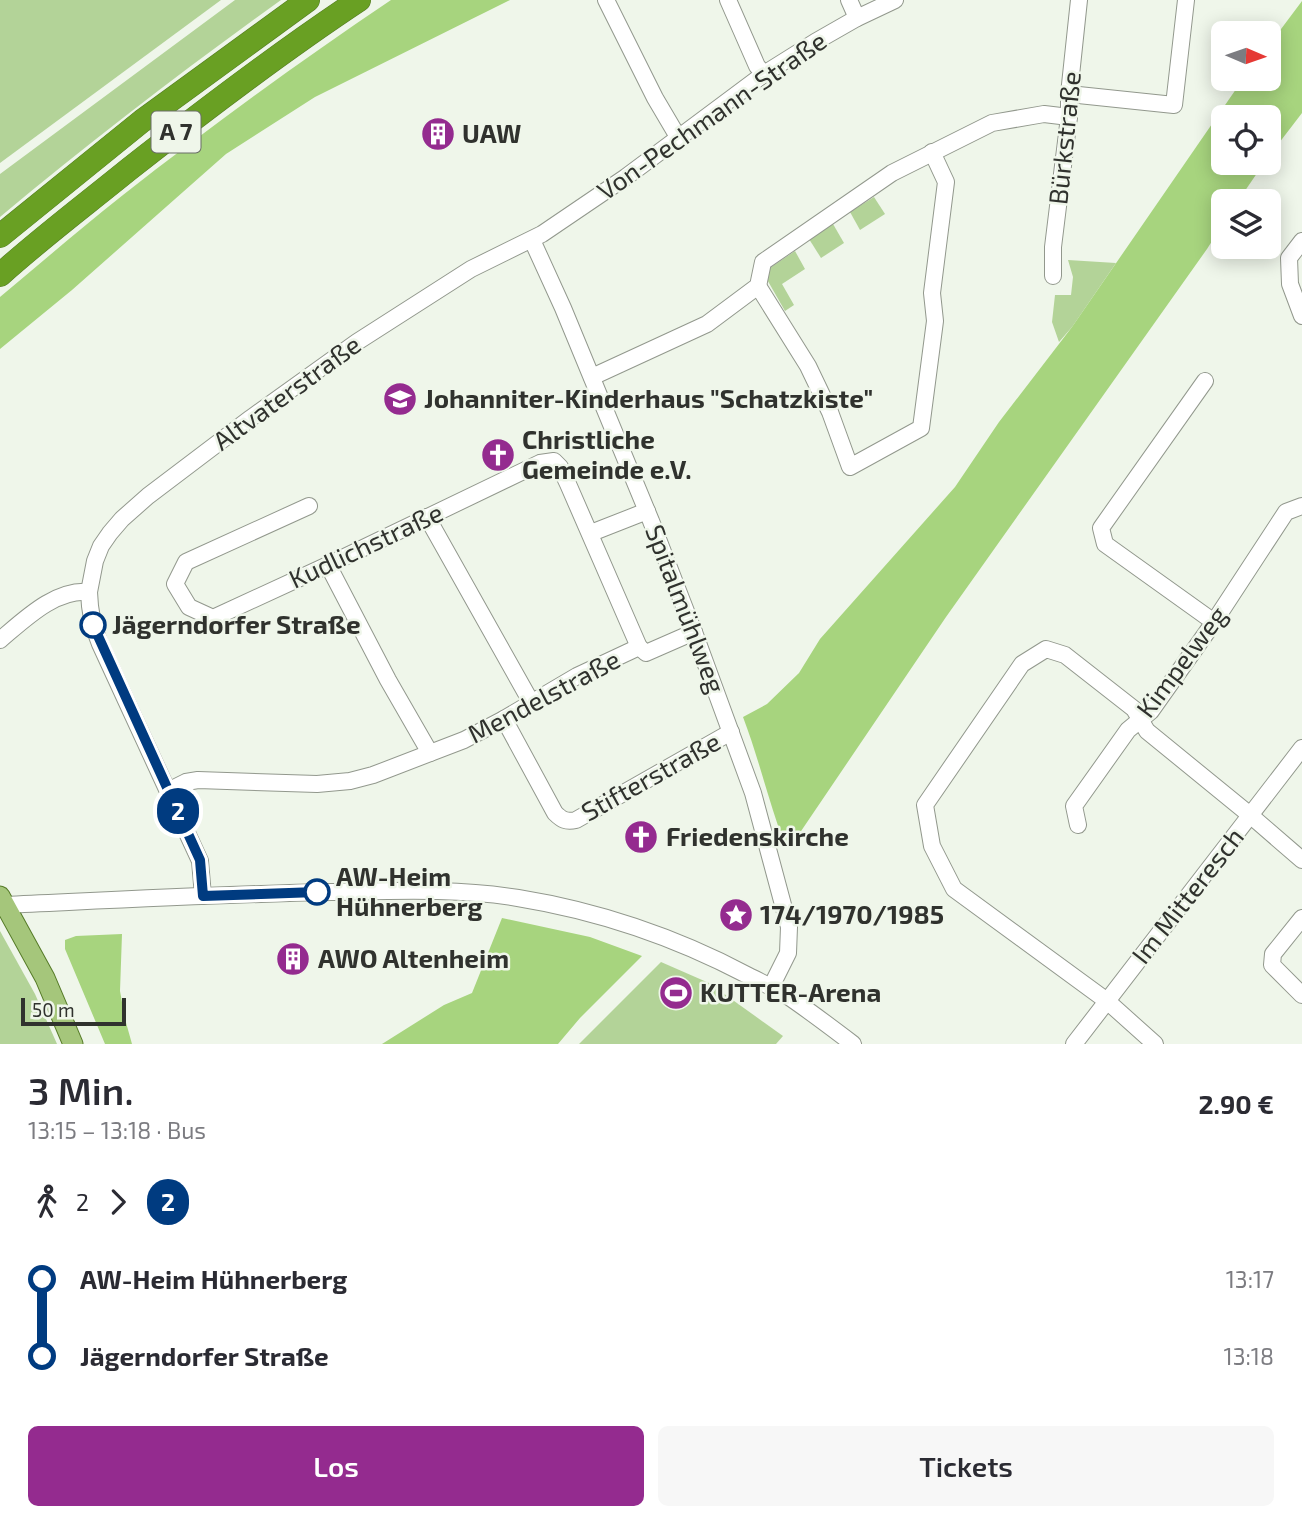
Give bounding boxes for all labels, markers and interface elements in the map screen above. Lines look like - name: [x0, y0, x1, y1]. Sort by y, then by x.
- north arrow: [1211, 21, 1281, 91]
- map controls: [1211, 21, 1281, 259]
- street label: Von-Pechmann-Straße: [591, 24, 832, 206]
- street label: Bürkstraße: [1041, 70, 1086, 206]
- button: locate: [1211, 105, 1281, 175]
- road number: A 7: [152, 112, 200, 152]
- building icon: UAW: [419, 115, 457, 153]
- place label: UAW: [462, 117, 521, 148]
- button: layers: [1211, 189, 1281, 259]
- street label: Altvaterstraße: [206, 328, 366, 456]
- school or university icon: Johanniter-Kinderhaus "Schatzkiste": [381, 380, 419, 418]
- place label: Johanniter-Kinderhaus "Schatzkiste": [424, 382, 873, 413]
- place label: Christliche Gemeinde e.V.: [522, 423, 692, 484]
- church icon: Christliche Gemeinde e.V.: [479, 436, 517, 474]
- street label: Kudlichstraße: [283, 495, 447, 594]
- street label: Spitalmühlweg: [640, 520, 733, 697]
- street label: Kimpelweg: [1129, 600, 1233, 723]
- place label: Jägerndorfer Straße: [112, 608, 361, 639]
- marker: Jägerndorfer Straße: [80, 612, 106, 638]
- street label: Mendelstraße: [462, 643, 625, 749]
- street label: Stifterstraße: [575, 725, 725, 827]
- line badge: 2: [155, 788, 201, 834]
- text: 2: [171, 796, 185, 825]
- church icon: Friedenskirche: [622, 818, 660, 856]
- place label: Friedenskirche: [666, 820, 849, 851]
- street label: Im Mitteresch: [1124, 821, 1249, 969]
- place label: AW-Heim Hühnerberg: [336, 860, 483, 921]
- marker: AW-Heim Hühnerberg: [304, 879, 330, 905]
- place icon: 174/1970/1985: [717, 896, 755, 934]
- place label: 174/1970/1985: [760, 898, 944, 929]
- building icon: AWO Altenheim: [274, 940, 312, 978]
- place label: AWO Altenheim: [318, 942, 509, 973]
- sports icon: KUTTER-Arena: [657, 974, 695, 1012]
- place label: KUTTER-Arena: [700, 976, 881, 1007]
- scale bar: [21, 995, 126, 1027]
- text: 50 m: [32, 998, 75, 1021]
- text: 3 Min.: [28, 1067, 133, 1113]
- text: 2.90 €: [1198, 1088, 1274, 1119]
- text: 13:15 – 13:18 · Bus: [28, 1116, 206, 1144]
- icon: walk: [28, 1183, 66, 1221]
- icon: forward: [99, 1183, 137, 1221]
- text: 2: [161, 1187, 175, 1216]
- text: 2: [76, 1188, 89, 1216]
- text: AW-Heim Hühnerberg: [80, 1263, 347, 1294]
- text: 13:17: [1226, 1265, 1274, 1293]
- text: Jägerndorfer Straße: [80, 1340, 329, 1371]
- text: 13:18: [1224, 1342, 1274, 1370]
- button: Los: [28, 1426, 644, 1506]
- button: Tickets: [658, 1426, 1274, 1506]

